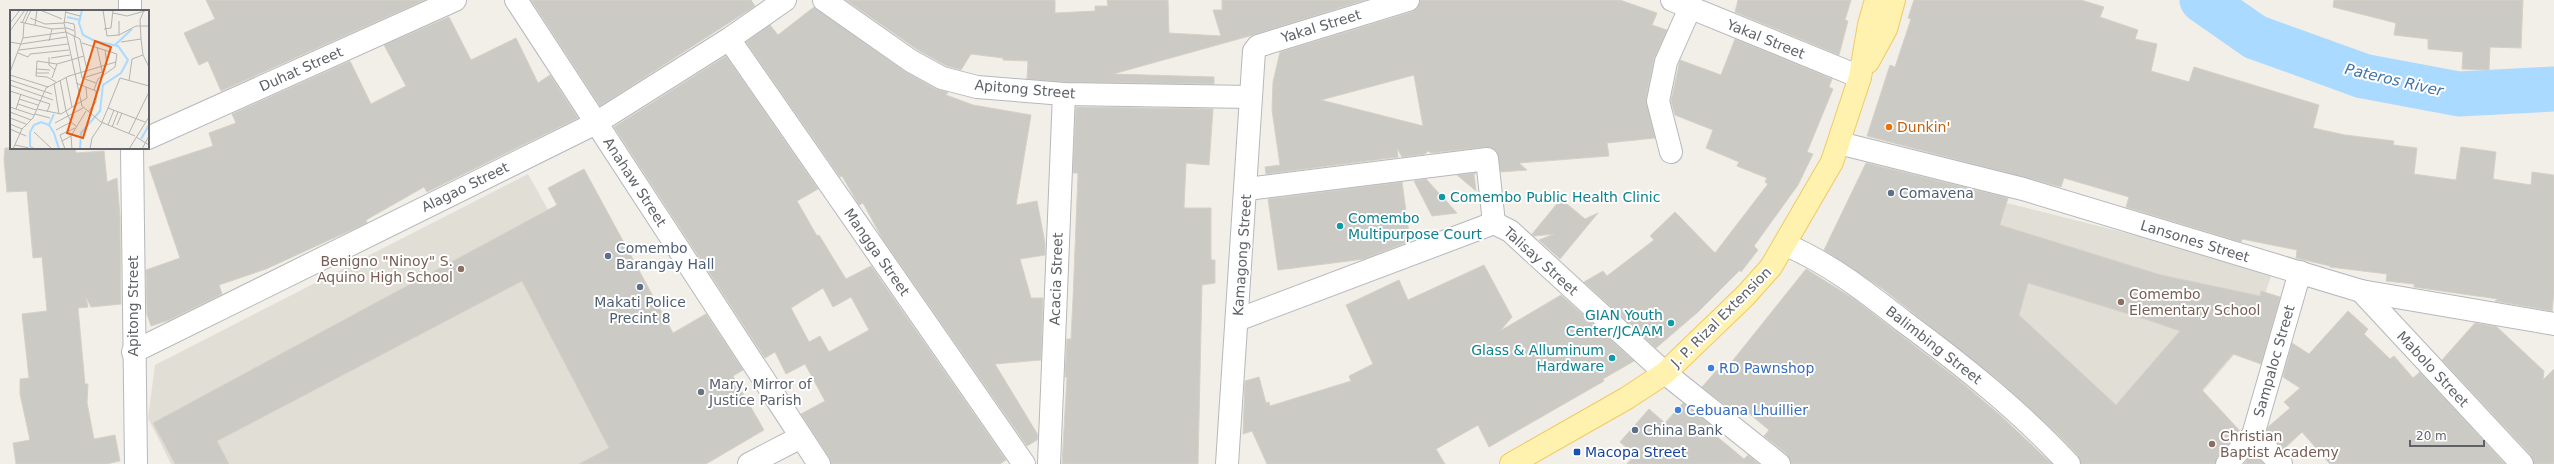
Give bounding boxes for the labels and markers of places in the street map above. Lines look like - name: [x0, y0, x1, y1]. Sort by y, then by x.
- place label: Dunkin': [1897, 119, 1950, 135]
- marker: Dunkin': [1884, 122, 1894, 132]
- place label: Comavena: [1899, 185, 1974, 201]
- marker: Comavena: [1886, 188, 1896, 198]
- place label: Comembo Public Health Clinic: [1450, 189, 1660, 205]
- marker: Comembo Public Health Clinic: [1437, 192, 1447, 202]
- place label: Comembo Multipurpose Court: [1348, 210, 1483, 242]
- marker: Comembo Multipurpose Court: [1335, 221, 1345, 231]
- place label: Comembo Barangay Hall: [616, 240, 714, 272]
- marker: Comembo Barangay Hall: [603, 251, 613, 261]
- place label: Benigno "Ninoy" S. Aquino High School: [317, 253, 453, 285]
- marker: Benigno "Ninoy" S. Aquino High School: [456, 264, 466, 274]
- marker: Makati Police Precint 8: [635, 282, 645, 292]
- place label: Comembo Elementary School: [2129, 286, 2261, 318]
- place label: Makati Police Precint 8: [594, 294, 686, 326]
- marker: Comembo Elementary School: [2116, 297, 2126, 307]
- place label: GIAN Youth Center/JCAAM: [1566, 307, 1663, 339]
- marker: GIAN Youth Center/JCAAM: [1666, 318, 1676, 328]
- place label: Glass & Alluminum Hardware: [1471, 342, 1604, 374]
- marker: Glass & Alluminum Hardware: [1607, 353, 1617, 363]
- place label: RD Pawnshop: [1719, 360, 1814, 376]
- marker: RD Pawnshop: [1706, 363, 1716, 373]
- place label: Mary, Mirror of Justice Parish: [708, 376, 813, 408]
- marker: Mary, Mirror of Justice Parish: [696, 387, 706, 397]
- place label: Cebuana Lhuillier: [1686, 402, 1808, 418]
- marker: Cebuana Lhuillier: [1673, 405, 1683, 415]
- place label: China Bank: [1643, 422, 1723, 438]
- marker: China Bank: [1630, 425, 1640, 435]
- place label: Christian Baptist Academy: [2220, 428, 2339, 460]
- marker: Christian Baptist Academy: [2207, 439, 2217, 449]
- place label: Macopa Street: [1585, 444, 1687, 460]
- marker: Macopa Street: [1572, 447, 1582, 457]

